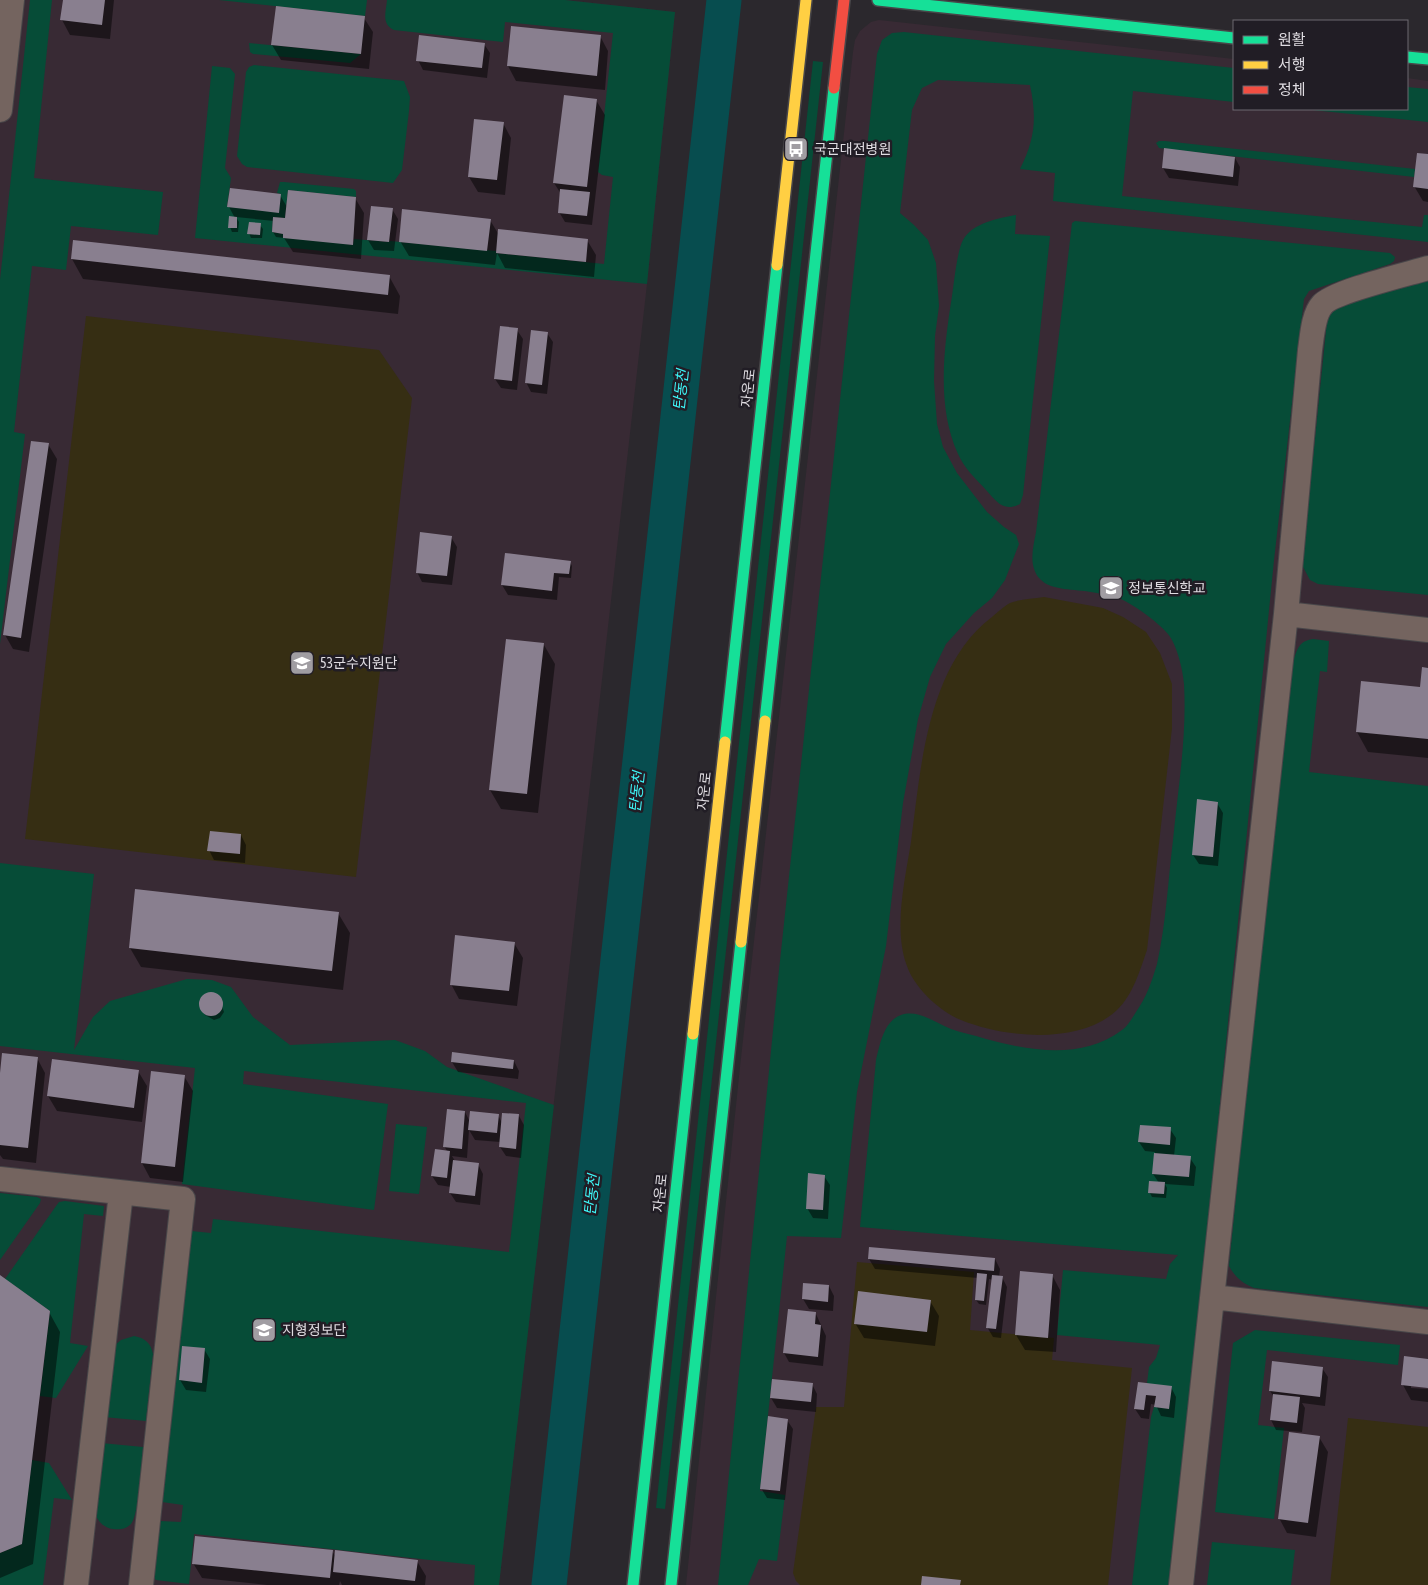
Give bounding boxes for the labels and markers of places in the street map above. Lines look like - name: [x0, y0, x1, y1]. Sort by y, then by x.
- bus stop icon: 국군대전병원: [783, 136, 809, 162]
- place label: 국군대전병원: [814, 141, 891, 157]
- school or university icon: 정보통신학교: [1098, 575, 1124, 601]
- place label: 정보통신학교: [1128, 580, 1205, 596]
- school or university icon: 53군수지원단: [289, 650, 315, 676]
- place label: 53군수지원단: [320, 655, 398, 671]
- school or university icon: 지형정보단: [251, 1317, 277, 1343]
- place label: 지형정보단: [282, 1322, 347, 1338]

